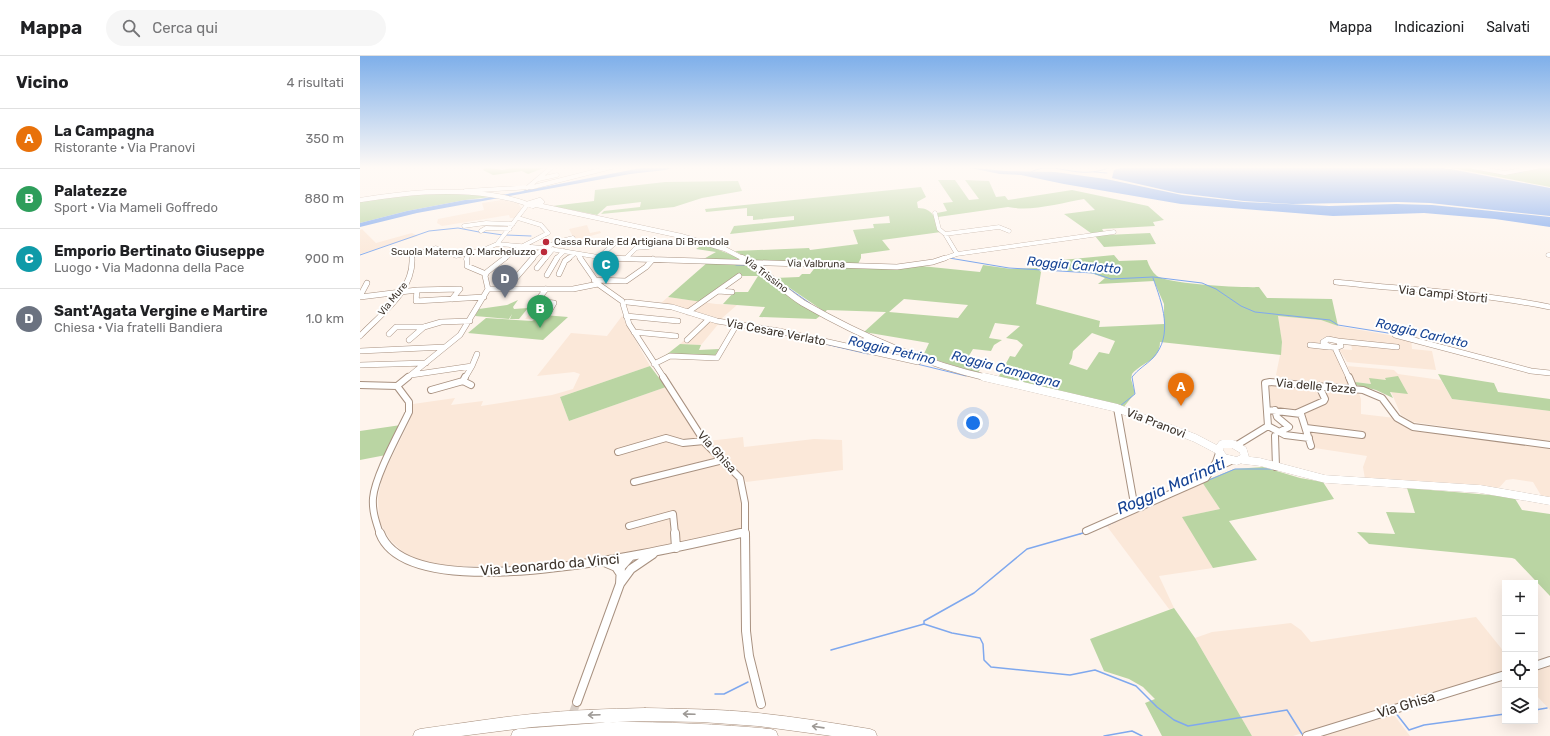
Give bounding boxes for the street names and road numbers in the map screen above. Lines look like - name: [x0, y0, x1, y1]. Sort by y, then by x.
- street label: Via Trissino: [742, 254, 791, 296]
- street label: Via Valbruna: [787, 257, 845, 271]
- street label: Via Mure: [376, 279, 411, 318]
- street label: Via Campi Storti: [1398, 282, 1488, 306]
- street label: Via Cesare Verlato: [725, 315, 827, 349]
- street label: Via delle Tezze: [1275, 376, 1357, 397]
- street label: Via Pranovi: [1124, 405, 1188, 441]
- street label: Via Ghisa: [695, 428, 739, 476]
- street label: Via Leonardo da Vinci: [480, 550, 620, 580]
- street label: Via Ghisa: [1375, 688, 1437, 722]

